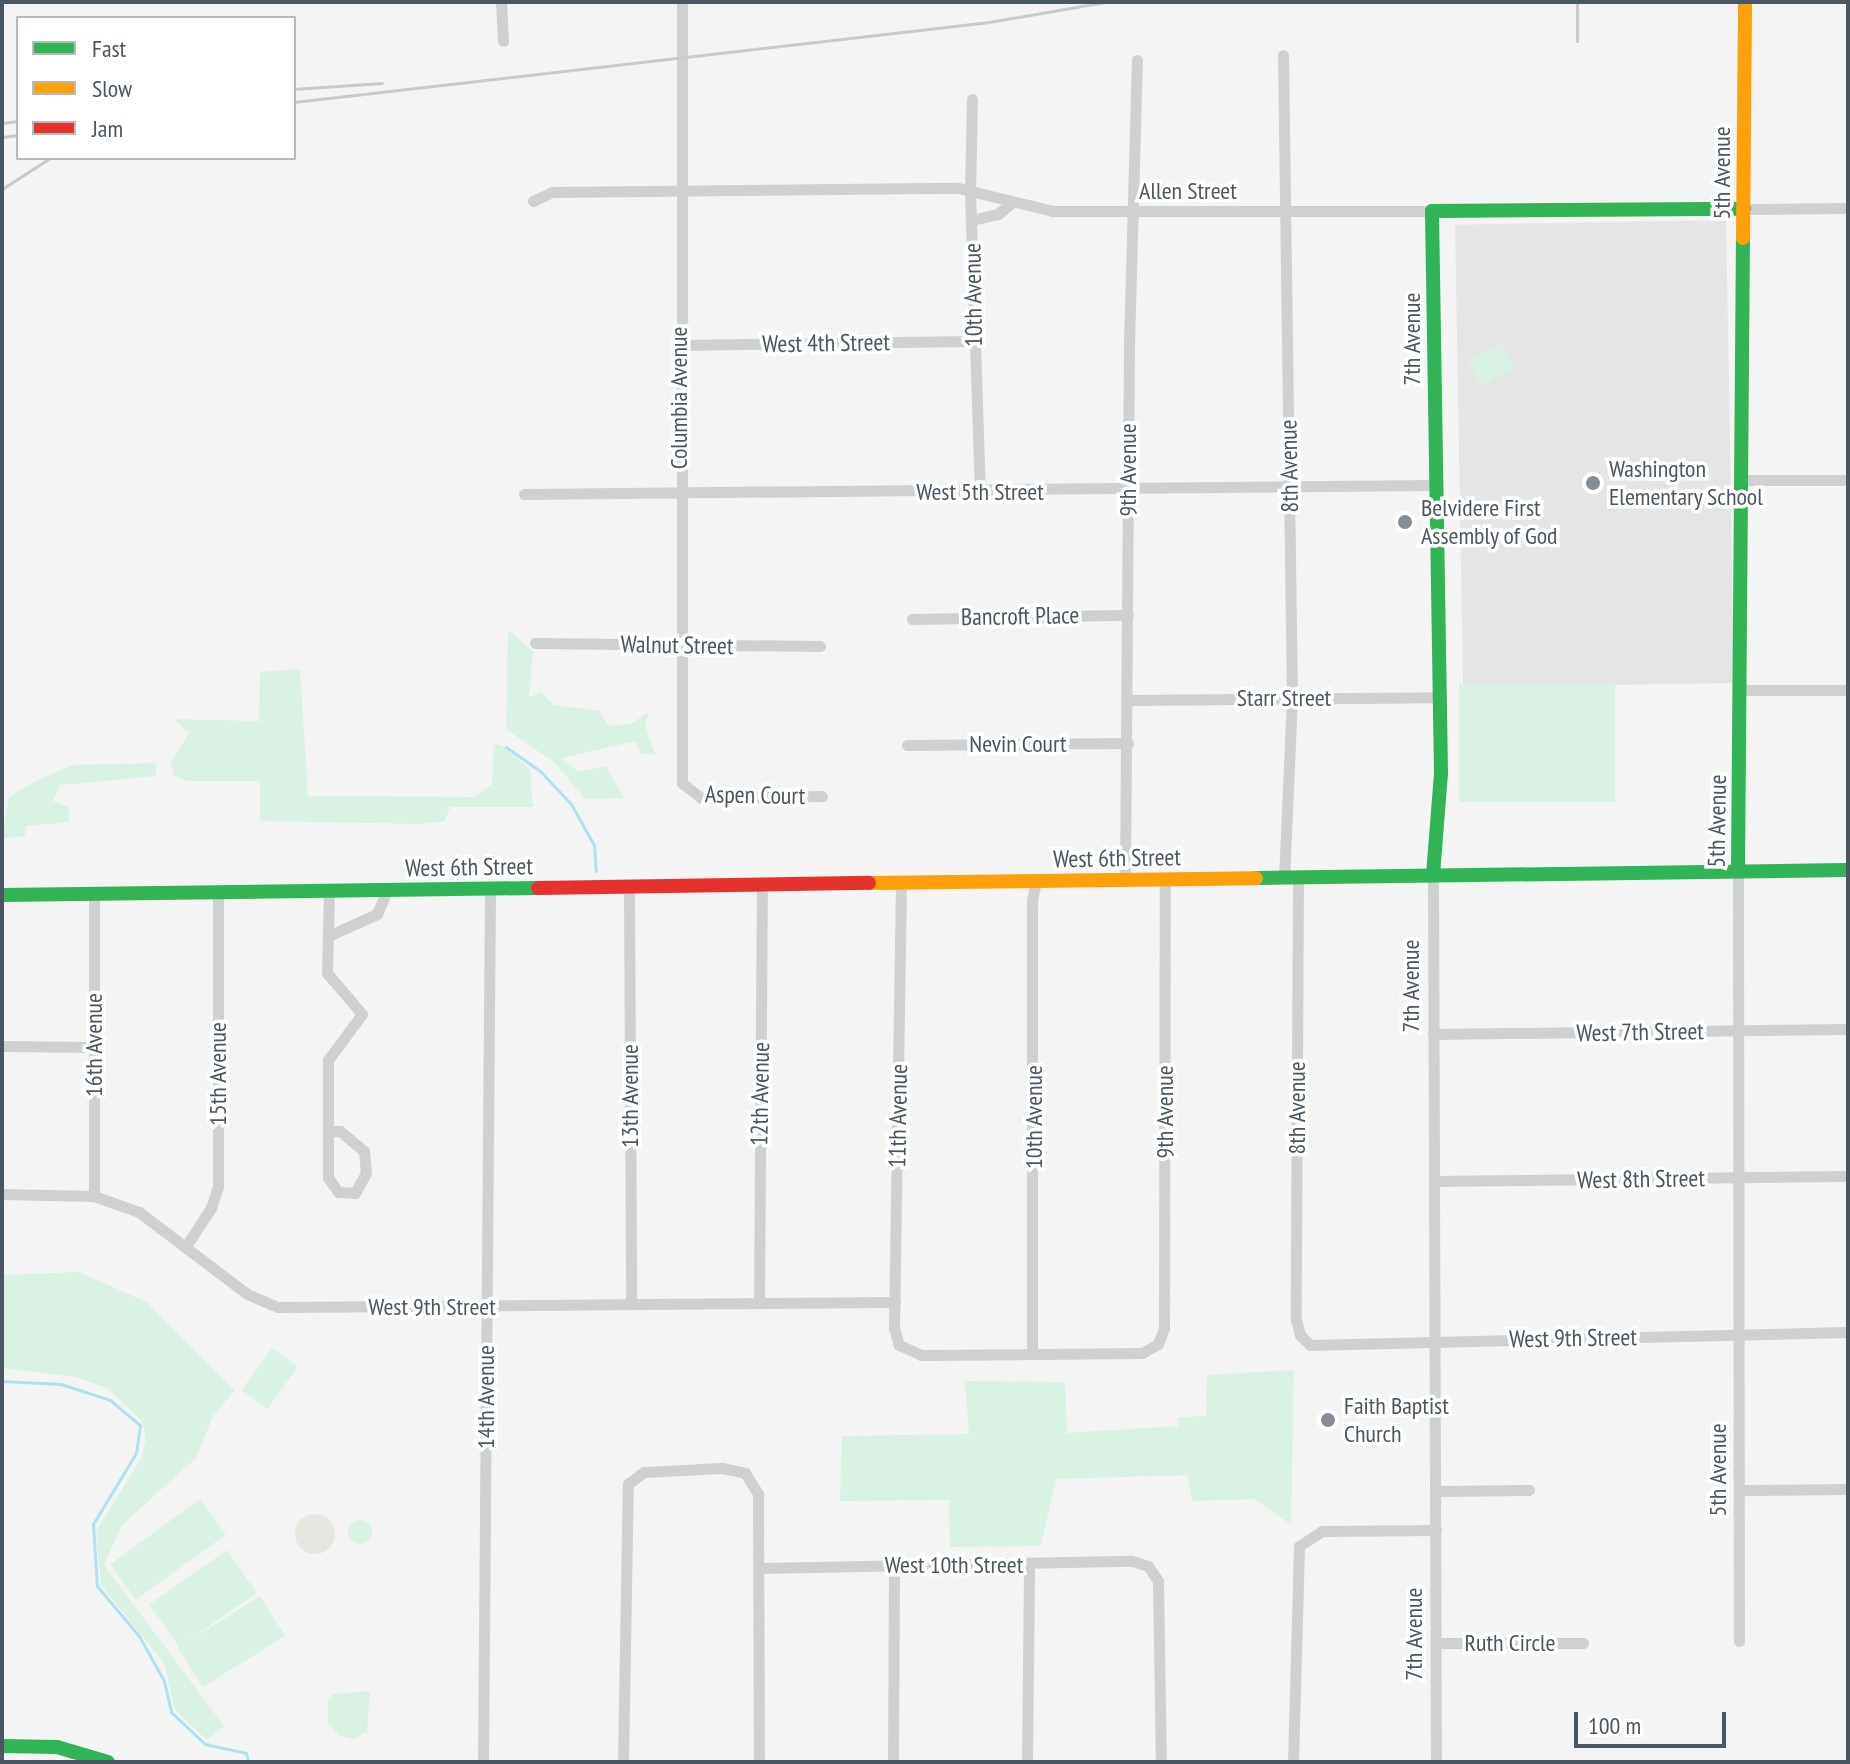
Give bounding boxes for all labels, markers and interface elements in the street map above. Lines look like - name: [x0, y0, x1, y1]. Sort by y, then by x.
- legend: [16, 16, 296, 160]
- text: Fast: [92, 33, 126, 64]
- text: Slow: [92, 73, 132, 104]
- text: Jam: [92, 113, 123, 144]
- street label: 5th Avenue: [1708, 126, 1736, 220]
- street label: Allen Street: [1139, 177, 1237, 205]
- street label: 10th Avenue: [958, 242, 988, 348]
- street label: 7th Avenue: [1398, 292, 1426, 386]
- street label: Columbia Avenue: [665, 326, 693, 470]
- street label: West 4th Street: [762, 327, 890, 359]
- street label: 8th Avenue: [1274, 419, 1304, 513]
- street label: 9th Avenue: [1114, 423, 1142, 517]
- place label: Washington Elementary School: [1609, 455, 1763, 511]
- marker: Washington Elementary School: [1584, 474, 1602, 492]
- street label: West 5th Street: [916, 478, 1044, 506]
- place label: Belvidere First Assembly of God: [1421, 494, 1558, 550]
- marker: Belvidere First Assembly of God: [1396, 513, 1414, 531]
- street label: Bancroft Place: [961, 601, 1079, 631]
- street label: Walnut Street: [620, 630, 734, 660]
- street label: Starr Street: [1237, 684, 1331, 712]
- street label: Nevin Court: [969, 730, 1067, 758]
- street label: 5th Avenue: [1702, 774, 1732, 868]
- street label: Aspen Court: [705, 780, 805, 810]
- street label: West 6th Street: [1053, 842, 1181, 874]
- street label: West 6th Street: [405, 851, 533, 883]
- street label: 7th Avenue: [1397, 939, 1425, 1033]
- street label: 16th Avenue: [80, 993, 108, 1097]
- street label: West 7th Street: [1576, 1016, 1704, 1048]
- street label: 15th Avenue: [204, 1022, 232, 1126]
- street label: 12th Avenue: [745, 1041, 775, 1147]
- street label: 13th Avenue: [616, 1044, 644, 1148]
- street label: 8th Avenue: [1283, 1061, 1311, 1155]
- street label: 11th Avenue: [883, 1063, 913, 1169]
- street label: 10th Avenue: [1020, 1065, 1048, 1169]
- street label: 9th Avenue: [1151, 1065, 1179, 1159]
- street label: West 8th Street: [1577, 1163, 1705, 1195]
- street label: West 9th Street: [368, 1293, 496, 1321]
- street label: West 9th Street: [1509, 1322, 1637, 1354]
- street label: 14th Avenue: [472, 1345, 500, 1449]
- place label: Faith Baptist Church: [1344, 1392, 1449, 1448]
- marker: Faith Baptist Church: [1319, 1411, 1337, 1429]
- street label: 5th Avenue: [1704, 1423, 1732, 1517]
- street label: West 10th Street: [885, 1551, 1023, 1579]
- street label: 7th Avenue: [1400, 1587, 1428, 1681]
- street label: Ruth Circle: [1464, 1629, 1556, 1657]
- scale bar: [1578, 1696, 1730, 1746]
- text: 100 m: [1588, 1710, 1641, 1741]

